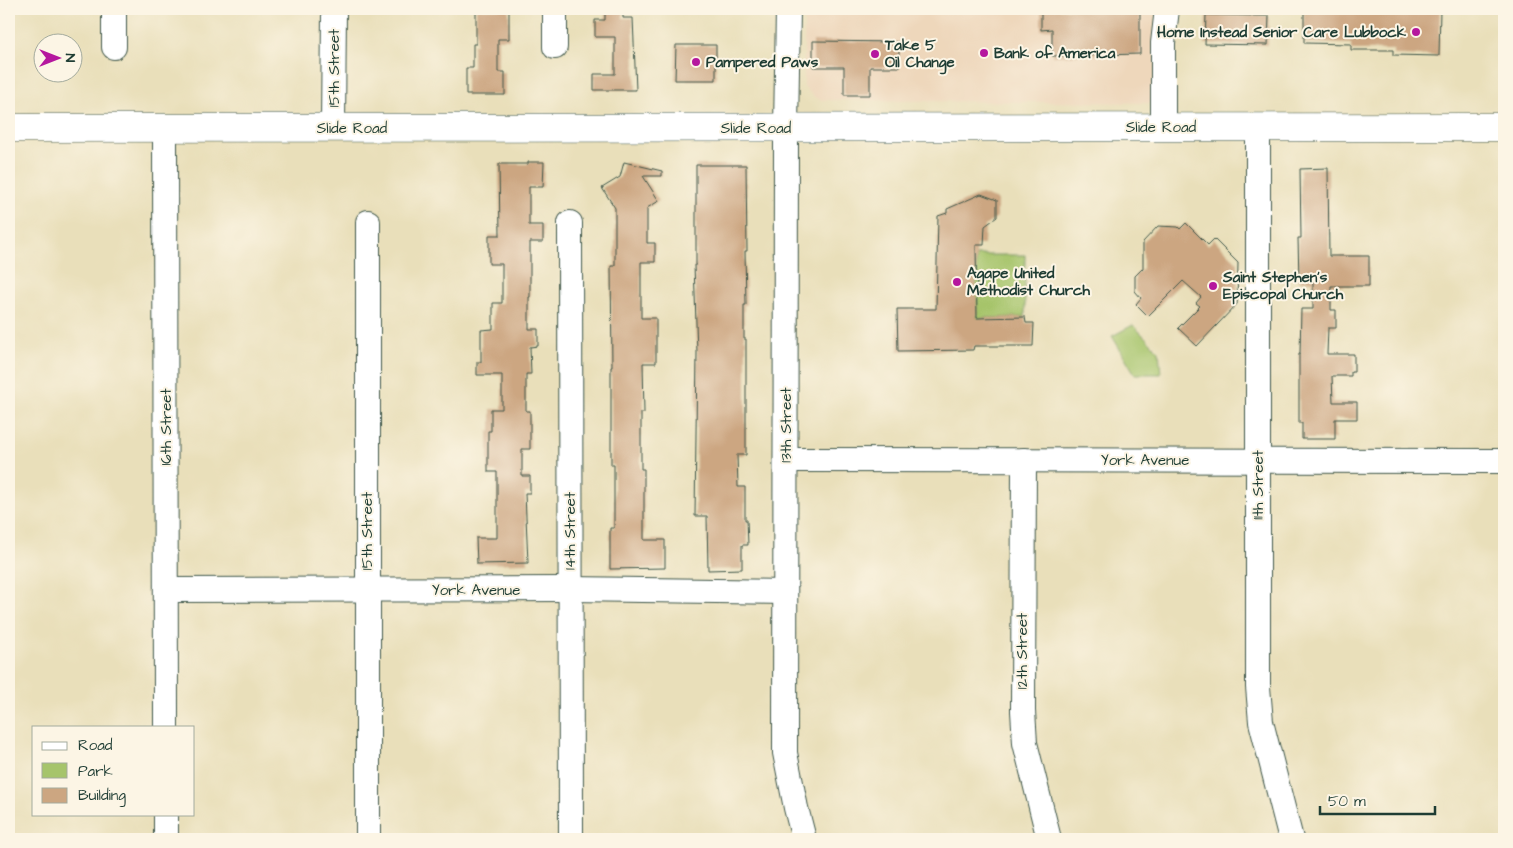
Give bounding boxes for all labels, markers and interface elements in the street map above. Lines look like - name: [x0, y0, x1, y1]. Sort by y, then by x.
- place label: Home Instead Senior Care Lubbock: [1157, 22, 1407, 43]
- marker: Home Instead Senior Care Lubbock: [1410, 26, 1422, 38]
- street label: 15th Street: [324, 29, 345, 107]
- north arrow: [32, 32, 82, 82]
- place label: Take 5 Oil Change: [884, 35, 955, 75]
- place label: Bank of America: [994, 43, 1116, 64]
- marker: Bank of America: [978, 47, 990, 59]
- marker: Take 5 Oil Change: [869, 48, 881, 60]
- place label: Pampered Paws: [706, 52, 819, 73]
- text: N: [60, 54, 80, 63]
- marker: Pampered Paws: [690, 56, 702, 68]
- street label: Slide Road: [1126, 117, 1197, 138]
- street label: Slide Road: [317, 118, 388, 139]
- street label: Slide Road: [721, 118, 792, 139]
- place label: Agape United Methodist Church: [967, 263, 1090, 301]
- place label: Saint Stephen's Episcopal Church: [1222, 267, 1344, 305]
- marker: Agape United Methodist Church: [951, 276, 963, 288]
- marker: Saint Stephen's Episcopal Church: [1207, 280, 1219, 292]
- street label: 13th Street: [776, 387, 797, 463]
- street label: 16th Street: [156, 388, 177, 466]
- street label: York Avenue: [1101, 450, 1189, 471]
- street label: 11th Street: [1248, 450, 1269, 520]
- street label: 15th Street: [357, 492, 378, 570]
- street label: 14th Street: [560, 492, 581, 570]
- street label: York Avenue: [432, 580, 520, 601]
- street label: 12th Street: [1012, 613, 1033, 689]
- legend: [32, 726, 195, 816]
- text: Road: [78, 735, 113, 756]
- text: Park: [78, 761, 113, 782]
- scale bar: [1320, 783, 1436, 815]
- text: Building: [78, 785, 126, 807]
- text: 50 m: [1328, 791, 1366, 812]

